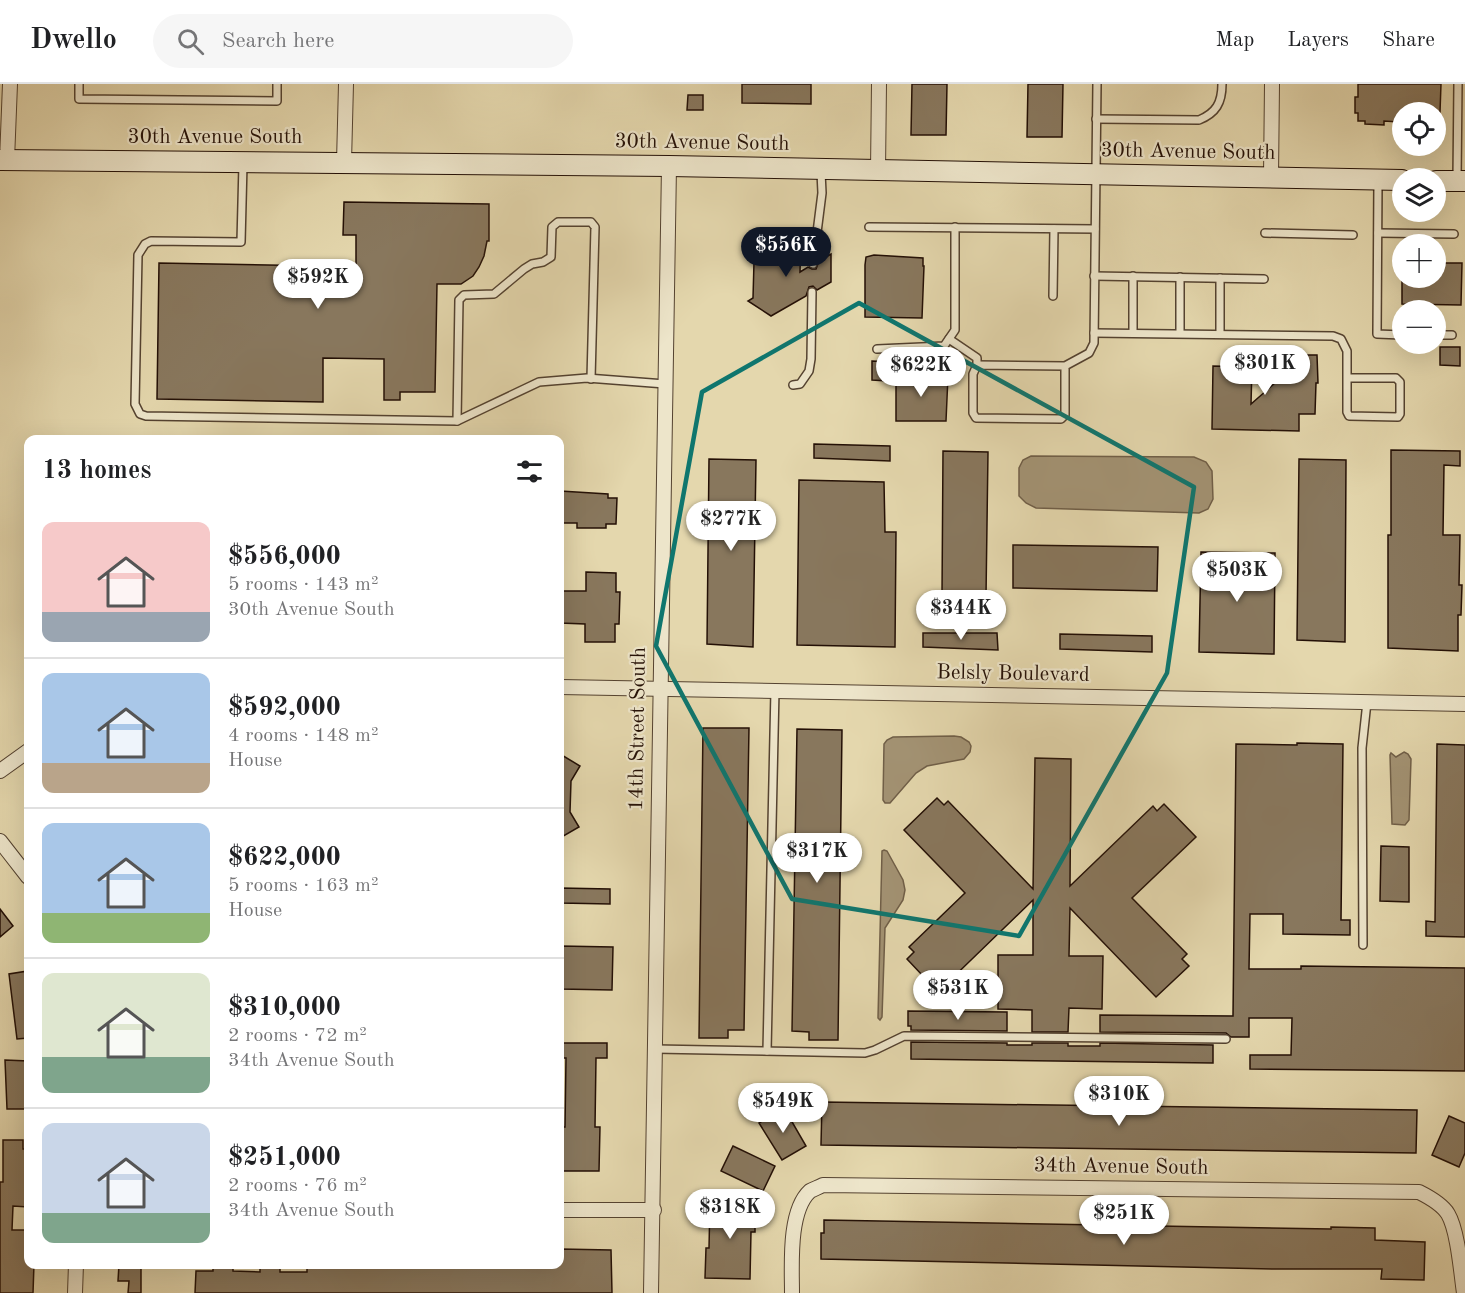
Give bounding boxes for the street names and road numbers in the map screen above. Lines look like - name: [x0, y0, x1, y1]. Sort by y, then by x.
- street label: 30th Avenue South: [127, 127, 303, 148]
- street label: 30th Avenue South: [614, 131, 790, 155]
- street label: 30th Avenue South: [1100, 140, 1276, 164]
- street label: 14th Street South: [626, 647, 650, 811]
- street label: Belsly Boulevard: [936, 662, 1090, 686]
- street label: 34th Avenue South: [1033, 1155, 1209, 1179]

